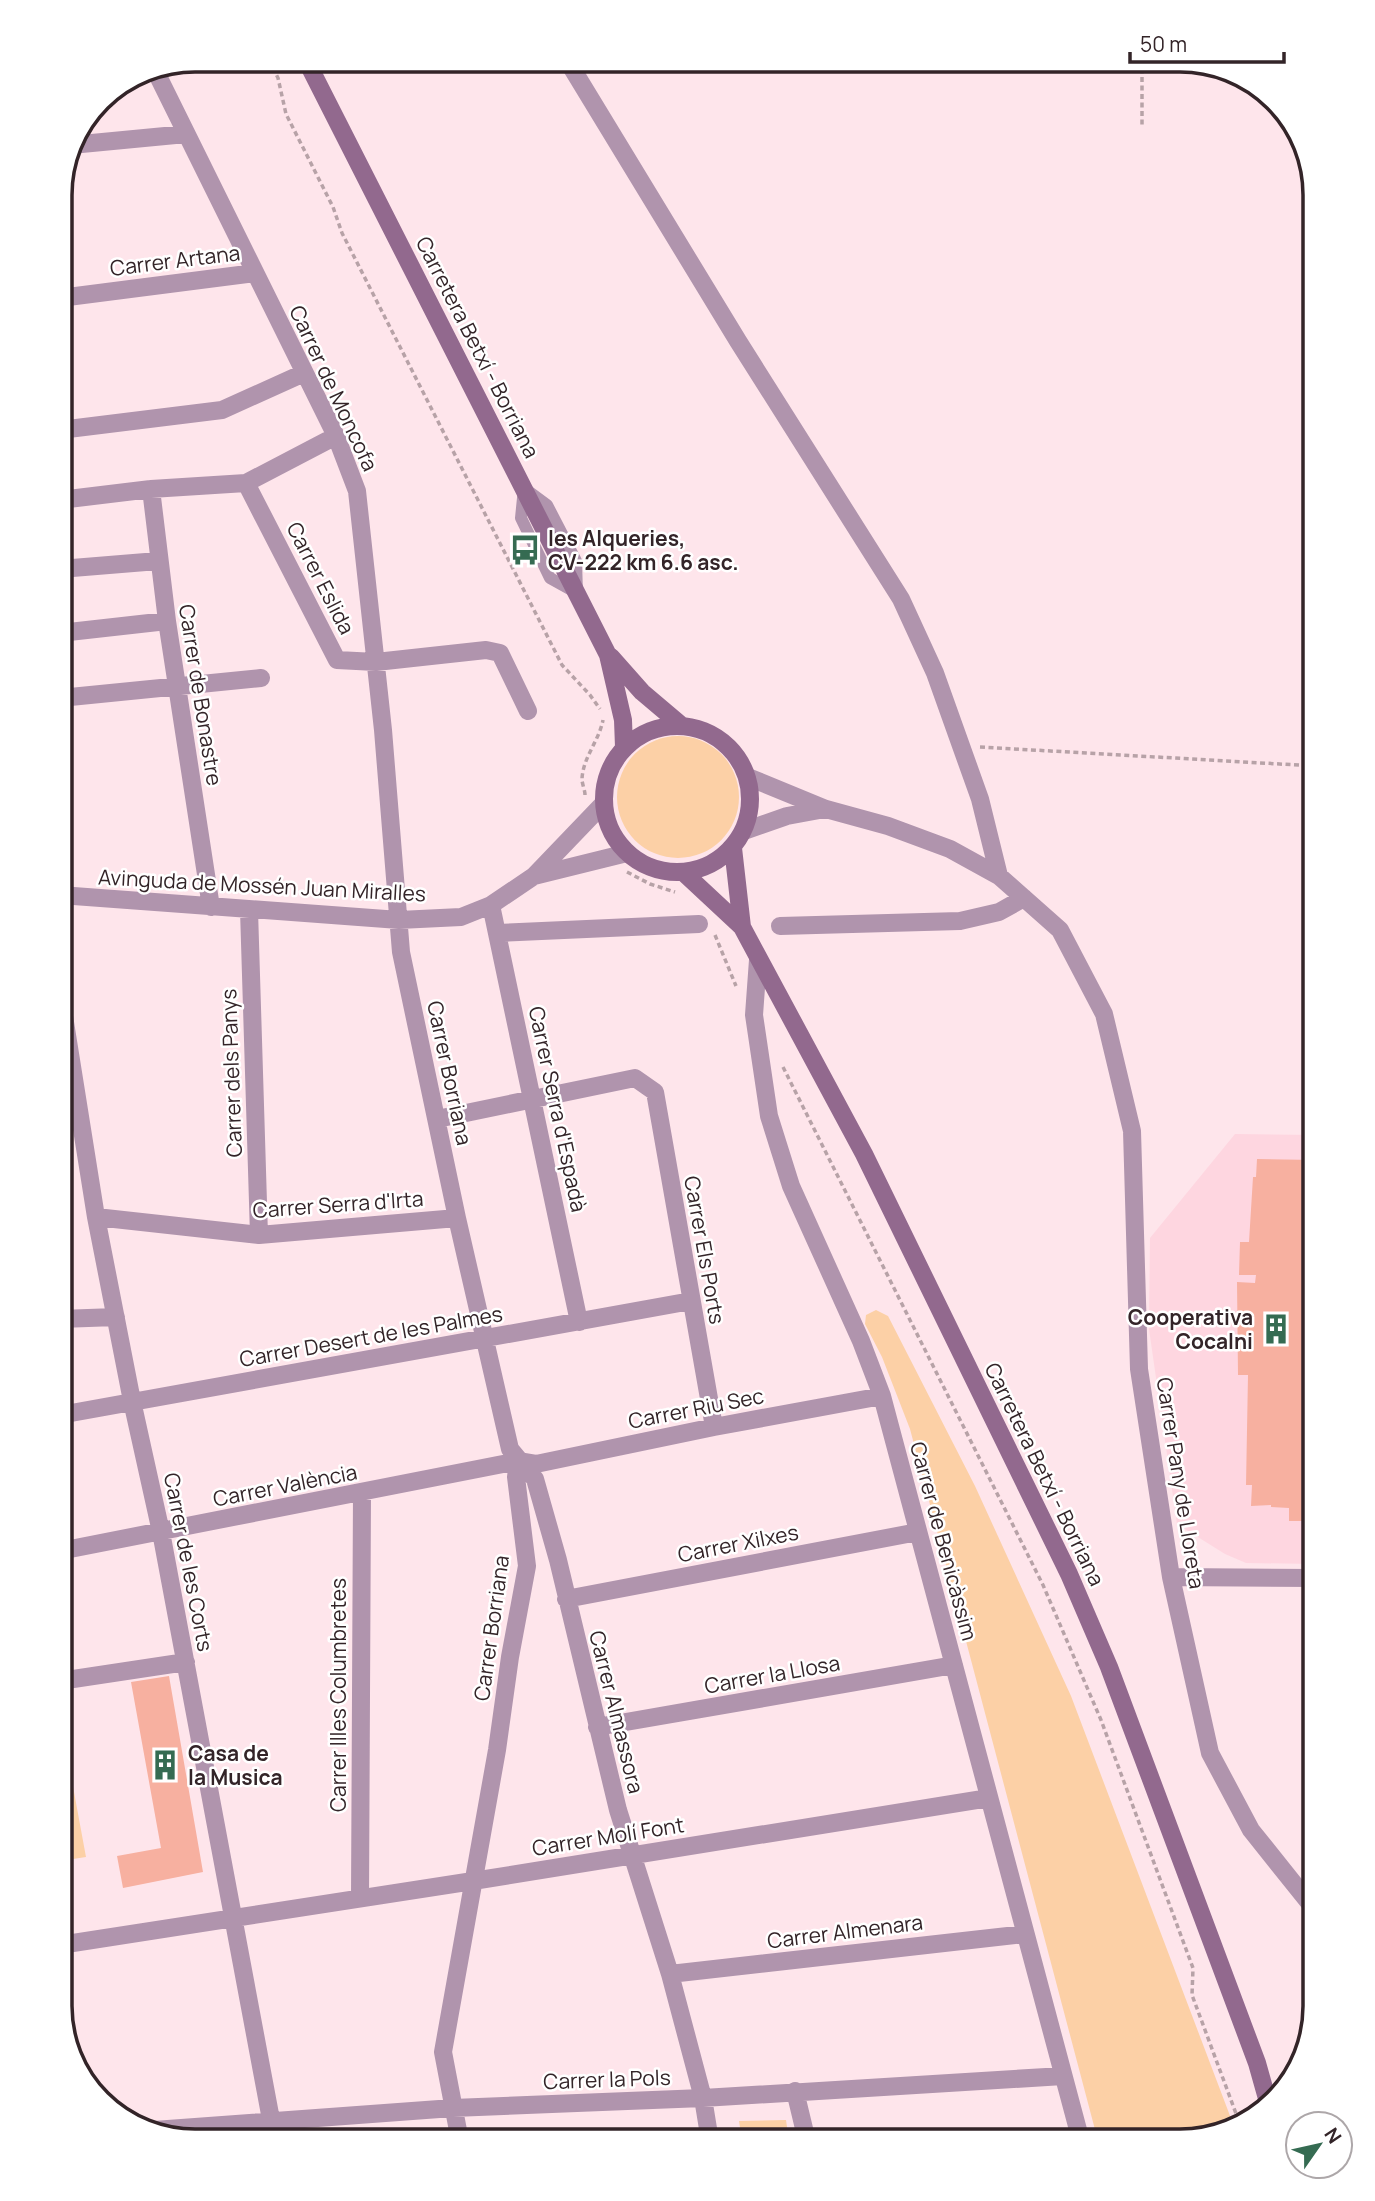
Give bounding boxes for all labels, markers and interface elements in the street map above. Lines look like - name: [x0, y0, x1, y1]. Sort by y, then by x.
- scale bar: [1130, 21, 1284, 65]
- text: 50 m: [1140, 30, 1187, 58]
- street label: Carretera Betxí - Borriana: [410, 231, 546, 463]
- street label: Carrer Artana: [108, 238, 242, 282]
- street label: Carrer de Moncofa: [283, 301, 385, 475]
- street label: Carrer Eslida: [281, 517, 361, 639]
- place label: les Alqueries, CV-222 km 6.6 asc.: [548, 524, 739, 576]
- bus stop icon: les Alqueries, CV-222 km 6.6 asc.: [508, 533, 542, 567]
- street label: Carrer de Bonastre: [173, 602, 229, 788]
- street label: Avinguda de Mossén Juan Miralles: [97, 862, 427, 908]
- street label: Carrer dels Panys: [214, 988, 248, 1158]
- street label: Carrer Borriana: [421, 998, 479, 1148]
- street label: Carrer Serra d'Espadà: [523, 1004, 593, 1214]
- street label: Carrer Els Ports: [678, 1174, 732, 1326]
- street label: Carrer Serra d'Irta: [252, 1184, 424, 1224]
- street label: Carrer Desert de les Palmes: [237, 1299, 505, 1373]
- place label: Cooperativa Cocalni: [1128, 1303, 1253, 1355]
- building icon: Cooperativa Cocalni: [1259, 1312, 1293, 1346]
- street label: Carretera Betxí - Borriana: [979, 1358, 1111, 1590]
- street label: Carrer Pany de Lloreta: [1150, 1375, 1212, 1591]
- street label: Carrer Riu Sec: [626, 1381, 766, 1435]
- street label: Carrer de Benicàssim: [904, 1438, 984, 1644]
- street label: Carrer València: [211, 1457, 359, 1513]
- street label: Carrer de les Corts: [158, 1470, 220, 1654]
- street label: Carrer Xilxes: [675, 1518, 801, 1568]
- street label: Carrer Borriana: [467, 1553, 515, 1703]
- street label: Carrer Illes Columbretes: [324, 1578, 352, 1812]
- street label: Carrer Almassora: [583, 1628, 651, 1796]
- street label: Carrer la Llosa: [702, 1648, 842, 1700]
- place label: Casa de la Musica: [188, 1739, 283, 1791]
- building icon: Casa de la Musica: [148, 1748, 182, 1782]
- street label: Carrer Molí Font: [530, 1810, 686, 1862]
- street label: Carrer Almenara: [766, 1908, 924, 1954]
- street label: Carrer la Pols: [543, 2063, 671, 2095]
- north arrow: [1284, 2110, 1354, 2180]
- text: N: [1318, 2123, 1348, 2148]

